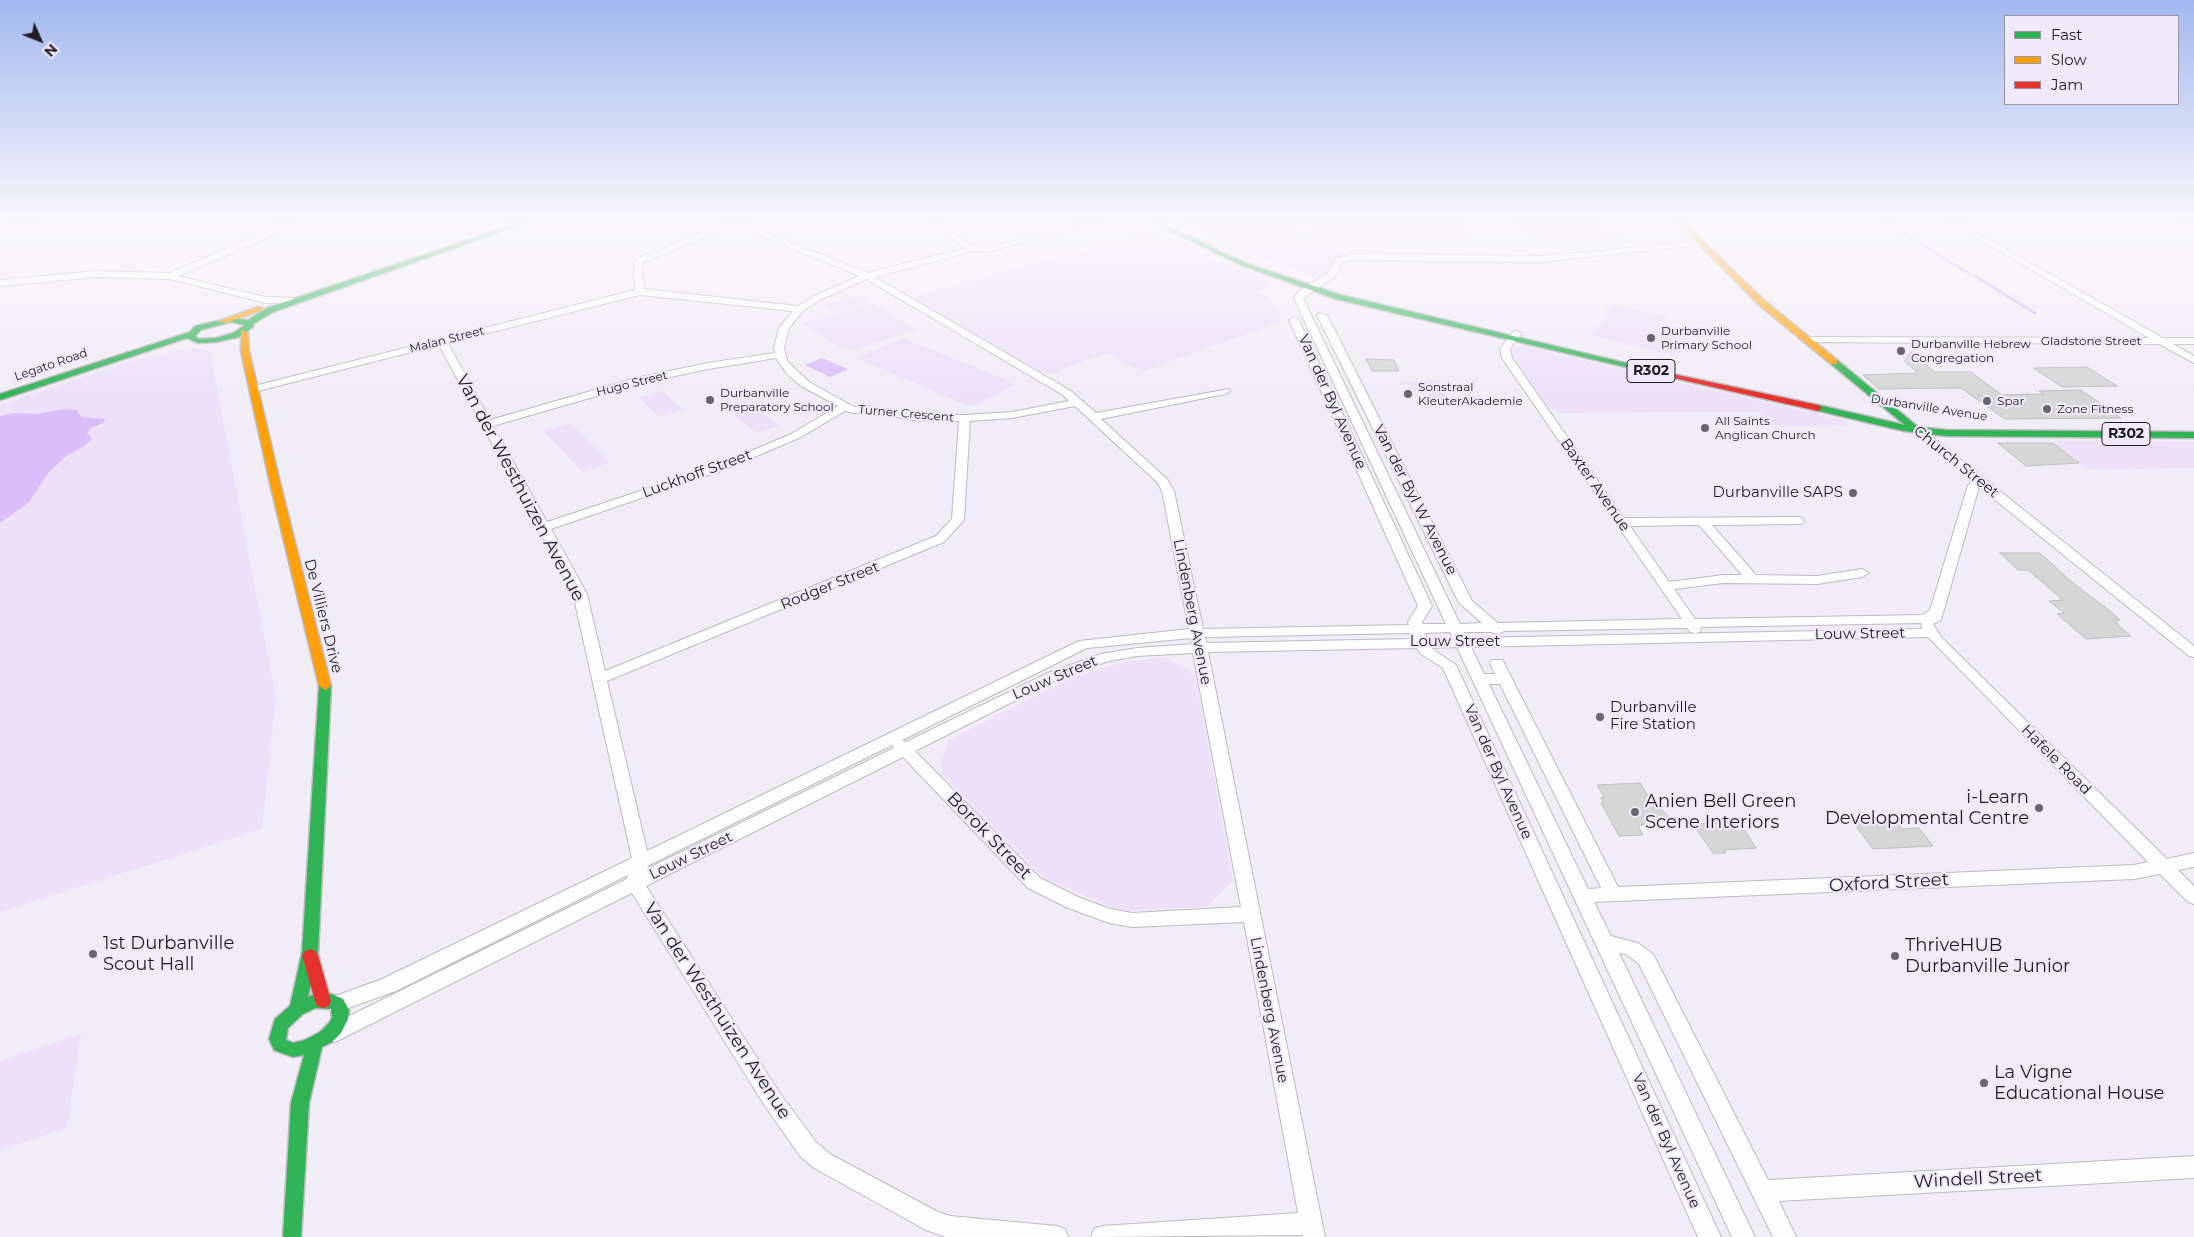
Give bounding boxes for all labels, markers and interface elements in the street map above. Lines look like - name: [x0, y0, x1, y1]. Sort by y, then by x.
- north arrow: [15, 15, 65, 65]
- legend: [2004, 15, 2179, 105]
- text: Fast: [2051, 25, 2082, 44]
- text: N: [40, 40, 61, 61]
- text: Slow: [2051, 50, 2087, 69]
- text: Jam: [2051, 75, 2083, 94]
- street label: Malan Street: [408, 324, 486, 356]
- place label: Durbanville Primary School: [1661, 324, 1752, 352]
- street label: Van der Byl Avenue: [1294, 332, 1370, 472]
- marker: Durbanville Primary School: [1645, 332, 1657, 344]
- street label: Gladstone Street: [2041, 334, 2141, 348]
- place label: Durbanville Hebrew Congregation: [1911, 337, 2031, 365]
- marker: Durbanville Hebrew Congregation: [1895, 345, 1907, 357]
- street label: Legato Road: [13, 346, 89, 384]
- road number: R302: [1627, 360, 1675, 382]
- street label: Hugo Street: [595, 368, 669, 400]
- street label: Van der Westhuizen Avenue: [451, 371, 589, 605]
- place label: Sonstraal KleuterAkademie: [1418, 380, 1523, 408]
- place label: Durbanville Preparatory School: [720, 386, 834, 414]
- marker: Sonstraal KleuterAkademie: [1402, 388, 1414, 400]
- street label: Durbanville Avenue: [1870, 392, 1988, 424]
- marker: Durbanville Preparatory School: [704, 394, 716, 406]
- place label: Spar: [1997, 394, 2024, 408]
- marker: Spar: [1981, 395, 1993, 407]
- place label: Zone Fitness: [2057, 402, 2133, 416]
- street label: Turner Crescent: [858, 403, 954, 425]
- marker: Zone Fitness: [2041, 403, 2053, 415]
- place label: All Saints Anglican Church: [1715, 414, 1816, 442]
- street label: Van der Byl W Avenue: [1369, 422, 1461, 578]
- marker: All Saints Anglican Church: [1699, 422, 1711, 434]
- street label: Church Street: [1910, 422, 2002, 502]
- road number: R302: [2102, 422, 2150, 446]
- street label: Baxter Avenue: [1556, 435, 1634, 535]
- street label: Luckhoff Street: [640, 446, 754, 502]
- place label: Durbanville SAPS: [1712, 484, 1843, 502]
- marker: Durbanville SAPS: [1847, 487, 1859, 499]
- street label: Lindenberg Avenue: [1169, 538, 1215, 686]
- street label: De Villiers Drive: [300, 557, 346, 675]
- street label: Rodger Street: [778, 558, 882, 614]
- street label: Louw Street: [1815, 624, 1905, 644]
- street label: Louw Street: [1410, 633, 1500, 651]
- street label: Louw Street: [1010, 652, 1100, 704]
- place label: Durbanville Fire Station: [1610, 699, 1697, 734]
- street label: Van der Byl Avenue: [1460, 702, 1536, 842]
- marker: Durbanville Fire Station: [1594, 711, 1606, 723]
- street label: Hafele Road: [2017, 721, 2095, 799]
- place label: i-Learn Developmental Centre: [1825, 787, 2029, 830]
- street label: Borok Street: [942, 788, 1036, 884]
- place label: Anien Bell Green Scene Interiors: [1645, 791, 1796, 834]
- marker: i-Learn Developmental Centre: [2033, 802, 2045, 814]
- marker: Anien Bell Green Scene Interiors: [1629, 806, 1641, 818]
- street label: Louw Street: [646, 828, 736, 884]
- street label: Oxford Street: [1828, 869, 1950, 897]
- street label: Van der Westhuizen Avenue: [639, 899, 795, 1123]
- place label: 1st Durbanville Scout Hall: [103, 933, 234, 976]
- place label: ThriveHUB Durbanville Junior: [1905, 935, 2070, 978]
- street label: Lindenberg Avenue: [1246, 936, 1292, 1084]
- marker: 1st Durbanville Scout Hall: [87, 948, 99, 960]
- marker: ThriveHUB Durbanville Junior: [1889, 950, 1901, 962]
- place label: La Vigne Educational House: [1994, 1062, 2164, 1104]
- street label: Van der Byl Avenue: [1628, 1071, 1704, 1211]
- marker: La Vigne Educational House: [1978, 1077, 1990, 1089]
- street label: Windell Street: [1913, 1165, 2043, 1193]

